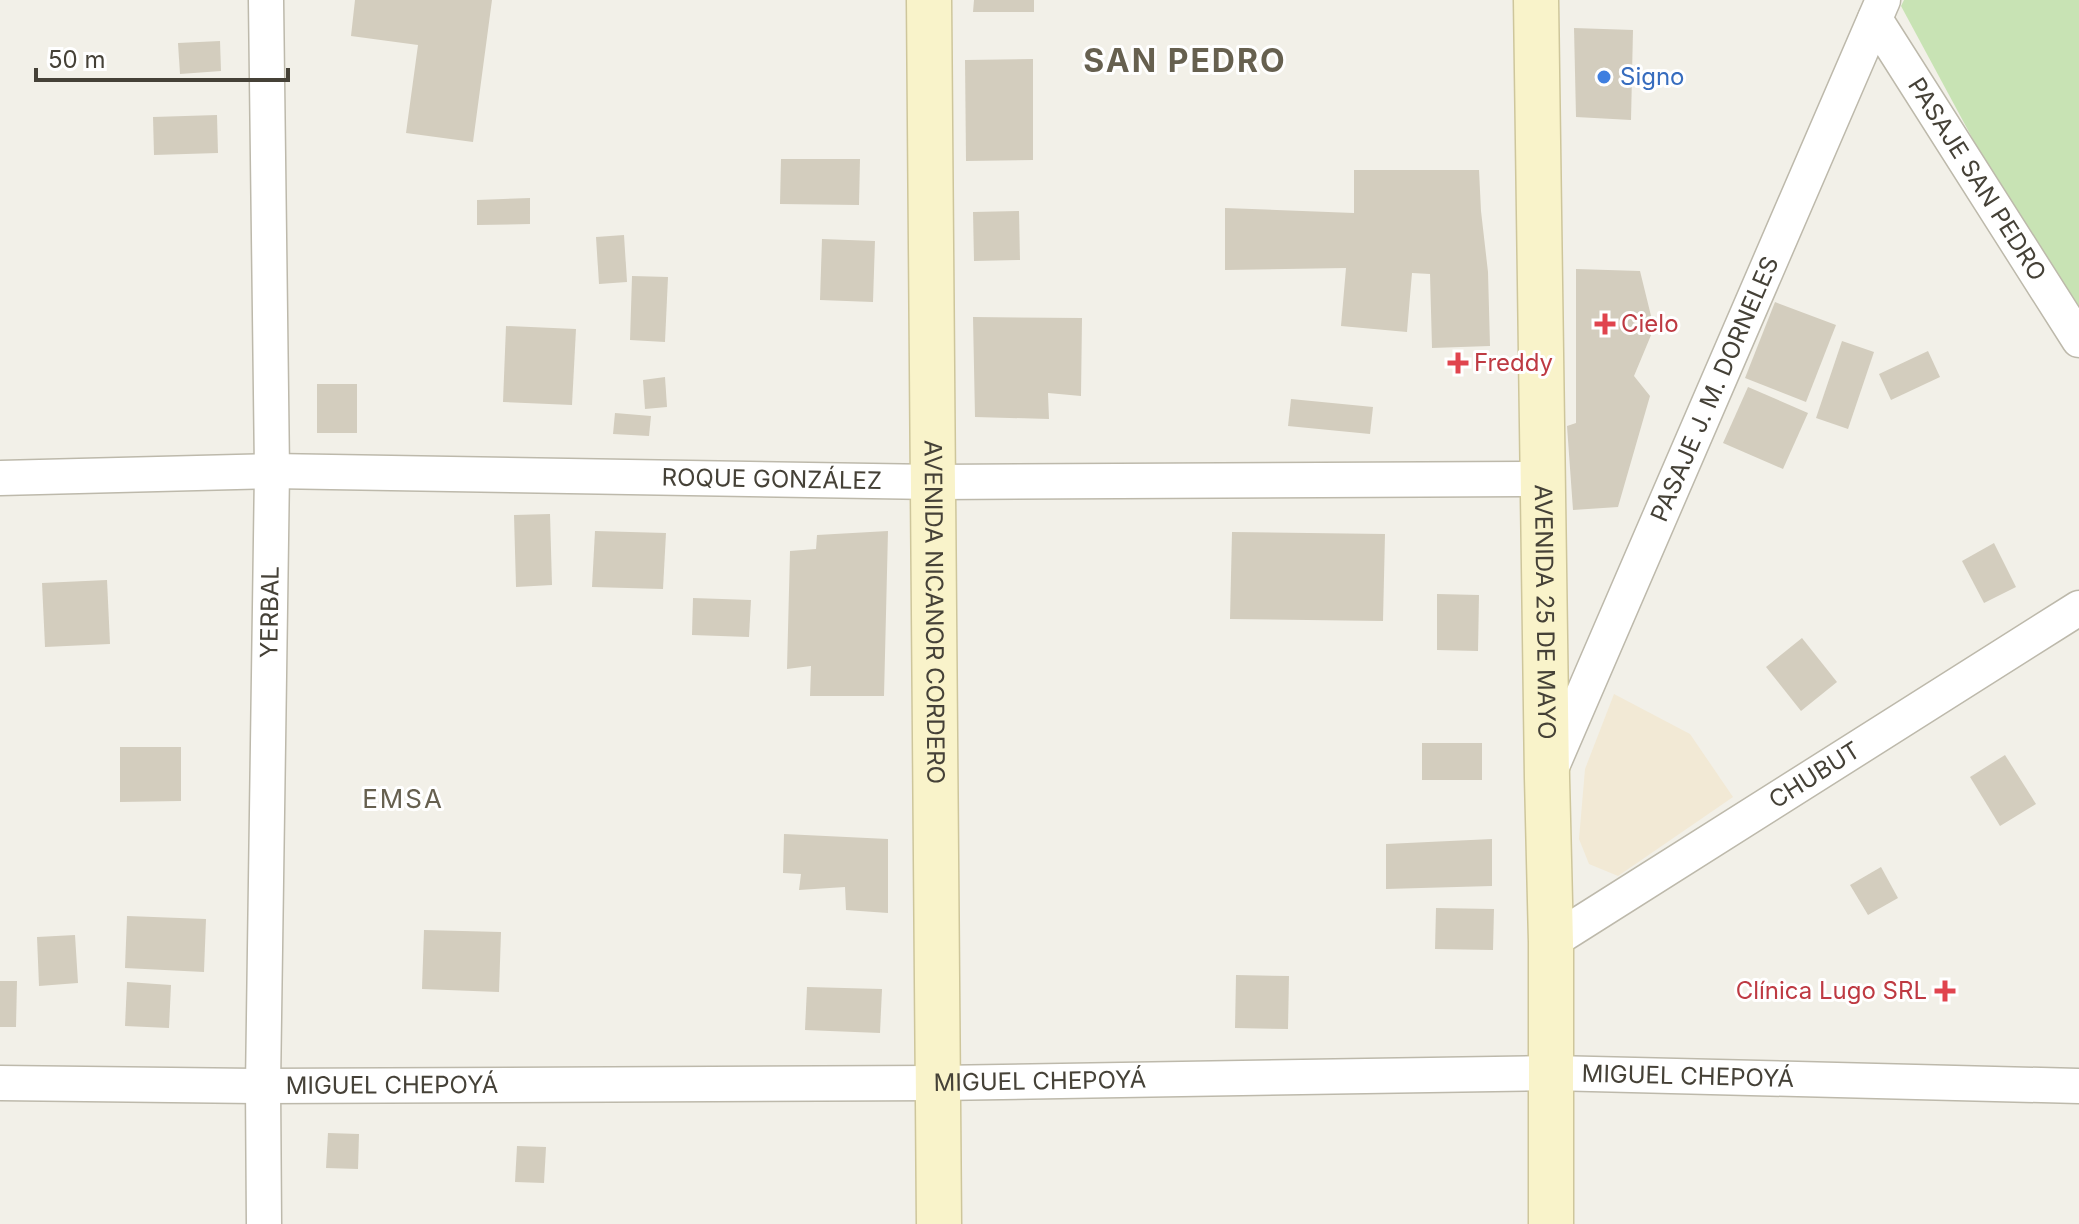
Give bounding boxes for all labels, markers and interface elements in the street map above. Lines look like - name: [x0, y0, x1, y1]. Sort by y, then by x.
- scale bar: [36, 32, 288, 82]
- district label: SAN PEDRO: [1083, 41, 1287, 80]
- text: 50 m: [48, 45, 106, 74]
- place label: Signo: [1620, 62, 1685, 91]
- marker: Signo: [1595, 68, 1613, 86]
- street label: PASAJE SAN PEDRO: [1902, 72, 2053, 286]
- street label: PASAJE J. M. DORNELES: [1644, 252, 1784, 526]
- place label: Cielo: [1621, 309, 1679, 338]
- marker: Cielo: [1596, 315, 1614, 333]
- place label: Freddy: [1474, 348, 1553, 377]
- marker: Freddy: [1449, 354, 1467, 372]
- street label: AVENIDA NICANOR CORDERO: [919, 440, 950, 784]
- street label: ROQUE GONZÁLEZ: [661, 462, 882, 495]
- street label: AVENIDA 25 DE MAYO: [1529, 484, 1561, 740]
- street label: YERBAL: [254, 566, 285, 658]
- street label: CHUBUT: [1763, 735, 1865, 814]
- district label: EMSA: [362, 783, 444, 814]
- place label: Clínica Lugo SRL: [1736, 976, 1927, 1005]
- marker: Clínica Lugo SRL: [1934, 980, 1956, 1002]
- street label: MIGUEL CHEPOYÁ: [1581, 1059, 1794, 1093]
- street label: MIGUEL CHEPOYÁ: [934, 1064, 1146, 1097]
- street label: MIGUEL CHEPOYÁ: [286, 1069, 498, 1100]

